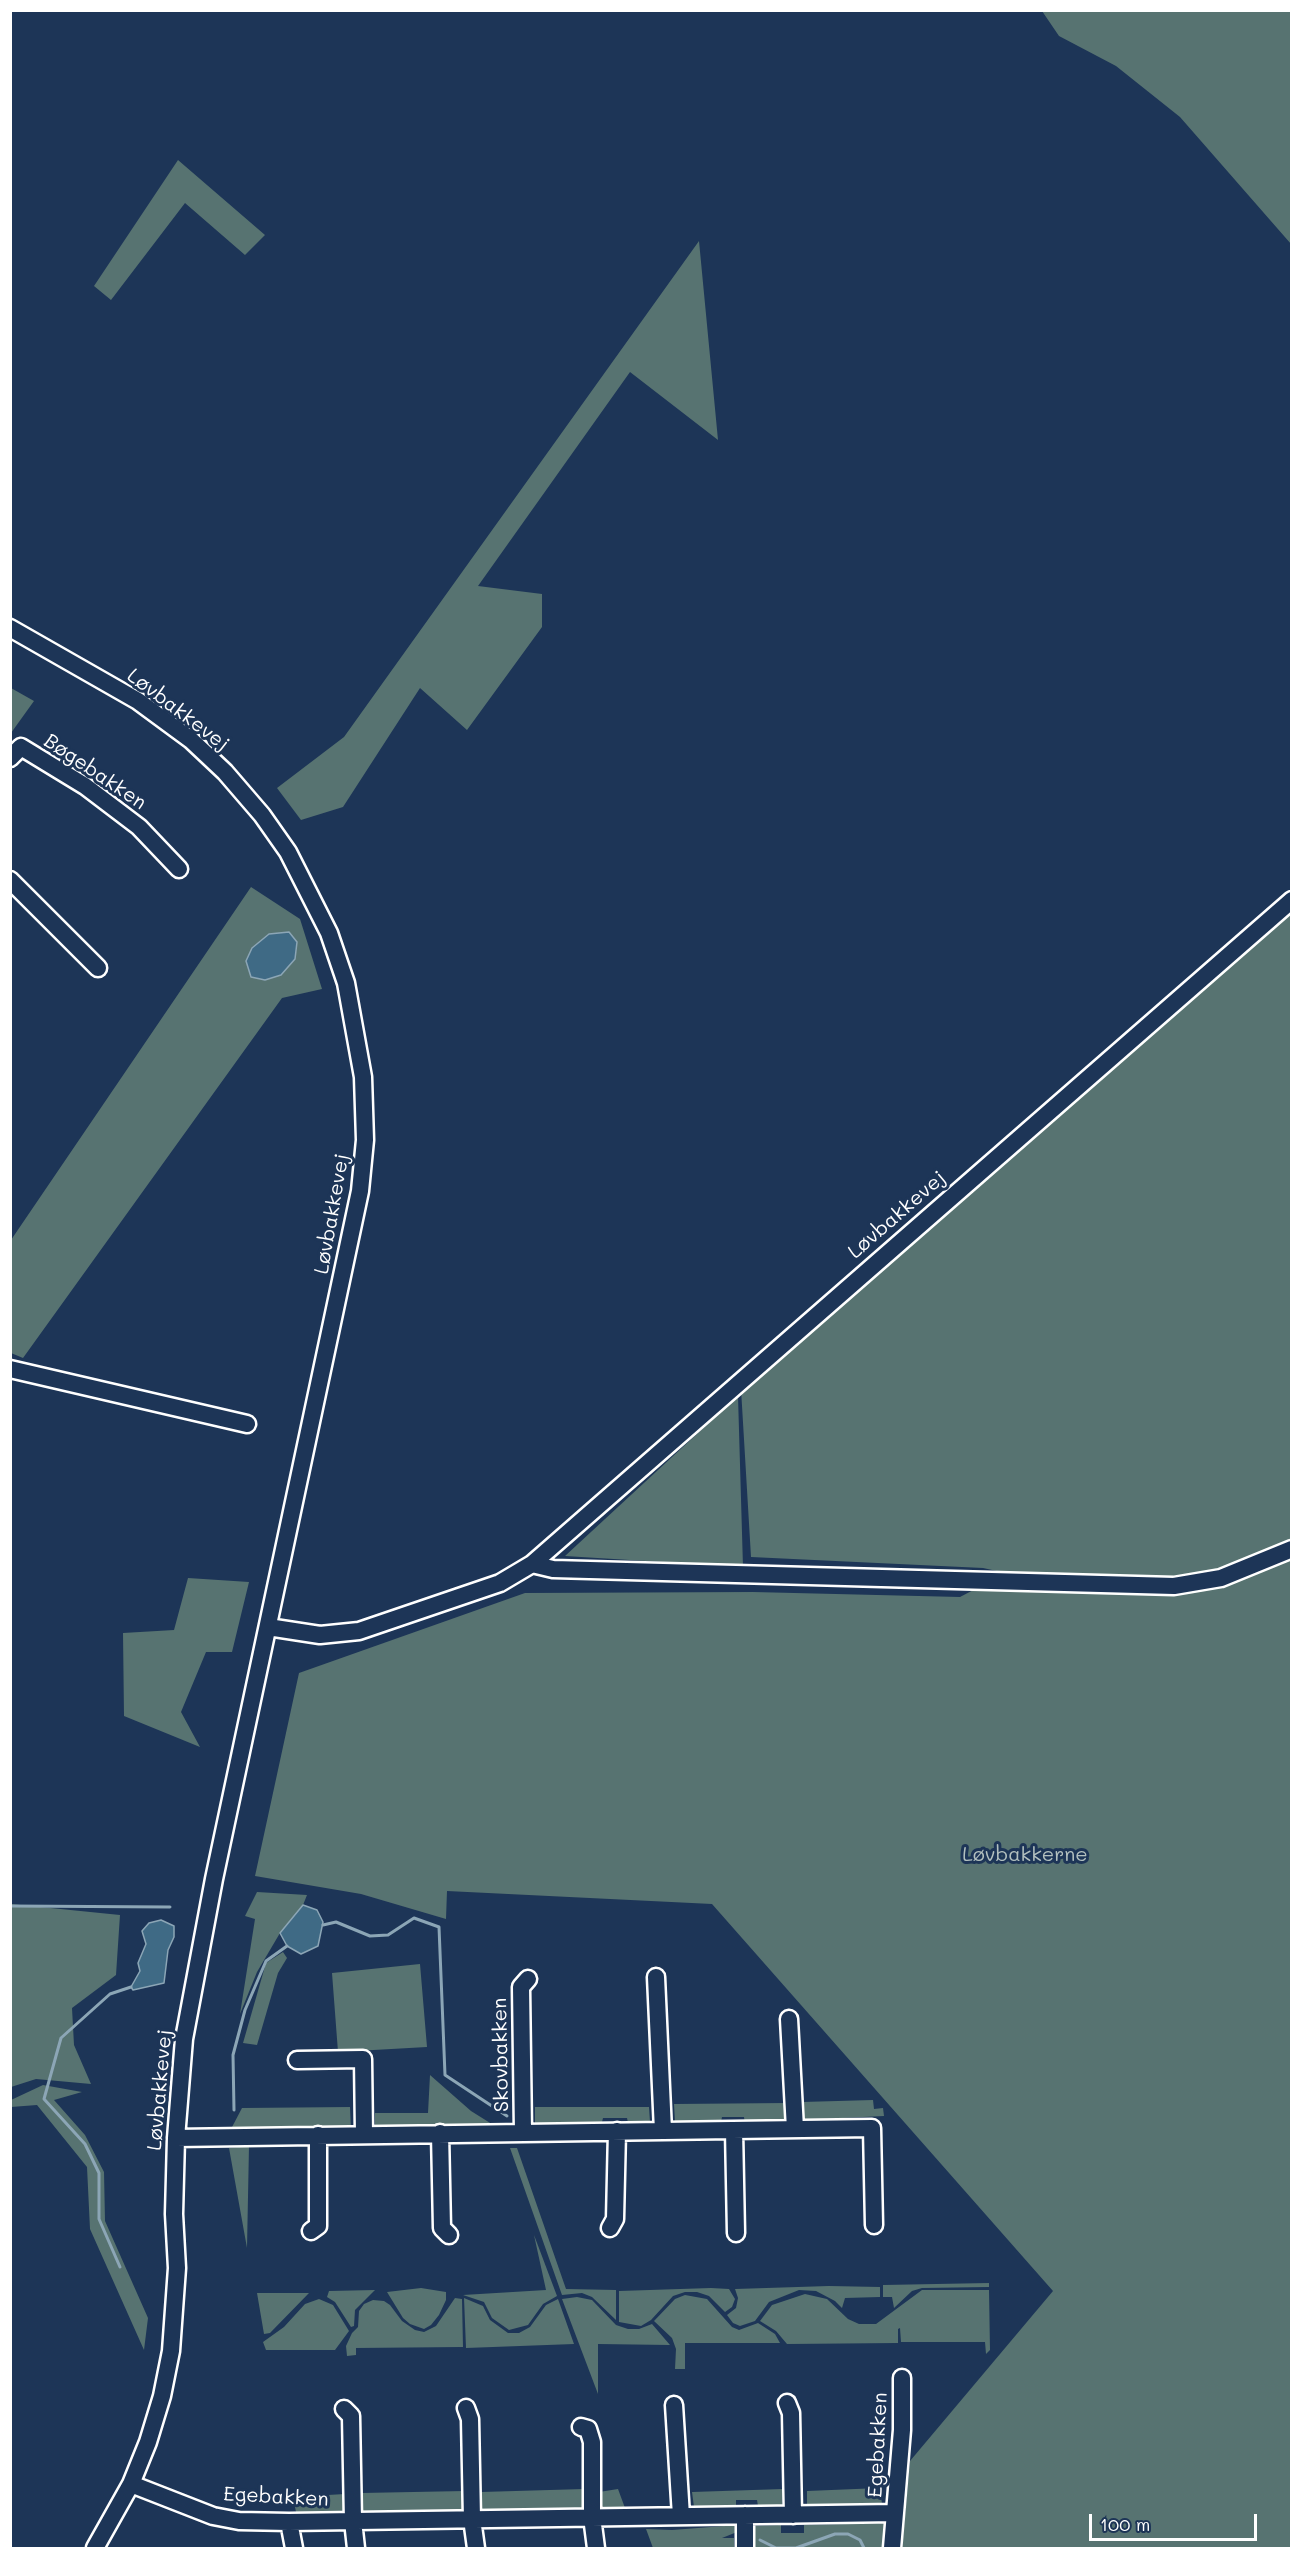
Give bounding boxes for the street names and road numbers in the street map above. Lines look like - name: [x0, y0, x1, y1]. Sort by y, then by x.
- street label: Løvbakkevej: [122, 664, 234, 756]
- street label: Bøgebakken: [39, 729, 151, 815]
- street label: Løvbakkevej: [310, 1152, 354, 1276]
- street label: Løvbakkevej: [843, 1166, 951, 1264]
- street label: Skovbakken: [488, 1998, 514, 2112]
- street label: Løvbakkevej: [143, 2028, 177, 2152]
- street label: Egebakken: [863, 2392, 893, 2498]
- street label: Egebakken: [223, 2482, 329, 2512]

